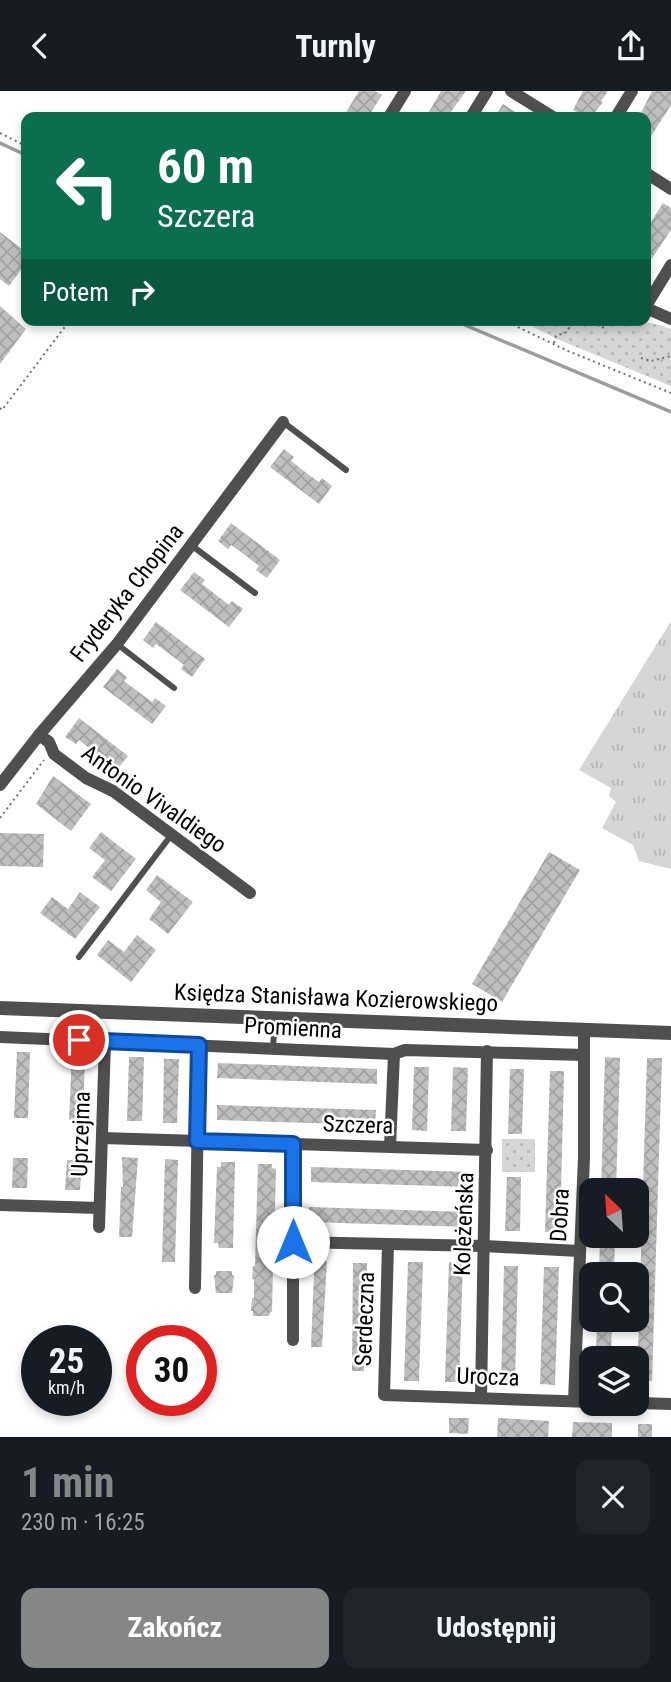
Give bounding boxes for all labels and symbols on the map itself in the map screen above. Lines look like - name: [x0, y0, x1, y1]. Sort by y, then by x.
- street label: Fryderyka Chopina: [65, 519, 189, 667]
- street label: Antonio Vivaldiego: [77, 739, 231, 859]
- street label: Księdza Stanisława Kozierowskiego: [173, 979, 499, 1017]
- pin: [49, 1010, 109, 1070]
- street label: Promienna: [243, 1012, 343, 1044]
- street label: Uprzejma: [66, 1091, 96, 1177]
- street label: Szczera: [322, 1110, 394, 1140]
- street label: Koleżeńska: [449, 1172, 479, 1276]
- north arrow: [579, 1178, 649, 1248]
- street label: Dobra: [545, 1188, 575, 1242]
- position arrow: [256, 1205, 330, 1279]
- street label: Serdeczna: [350, 1271, 380, 1367]
- speed limit sign: 30: [126, 1325, 217, 1416]
- street label: Urocza: [456, 1362, 520, 1392]

